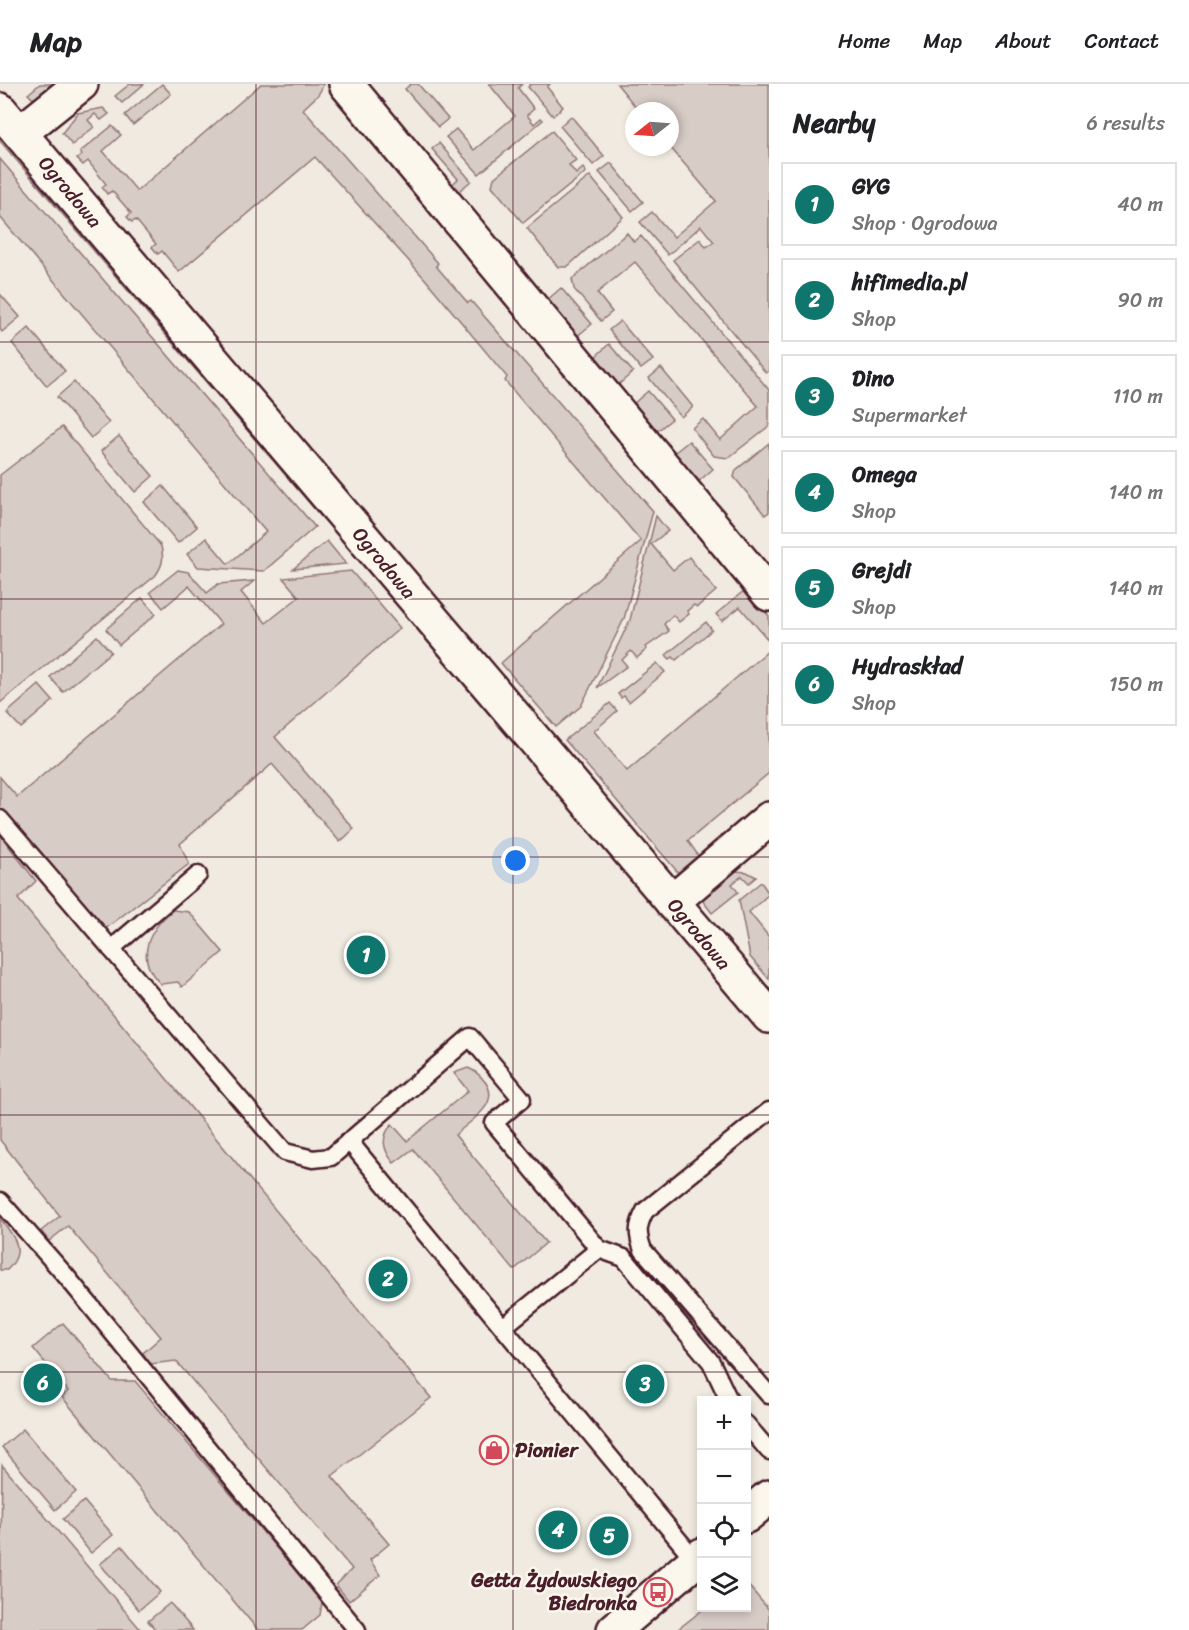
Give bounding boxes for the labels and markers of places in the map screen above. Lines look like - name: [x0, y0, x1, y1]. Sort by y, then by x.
- pin: 1: [346, 932, 386, 978]
- pin: 2: [368, 1256, 408, 1302]
- pin: 6: [24, 1360, 63, 1406]
- pin: 3: [626, 1362, 664, 1406]
- place label: Pionier: [515, 1433, 579, 1468]
- shop icon: Pionier: [478, 1434, 510, 1466]
- pin: 4: [538, 1508, 578, 1552]
- pin: 5: [590, 1514, 628, 1558]
- place label: Getta Żydowskiego Biedronka: [470, 1563, 637, 1621]
- bus stop icon: Getta Żydowskiego Biedronka: [642, 1576, 674, 1608]

